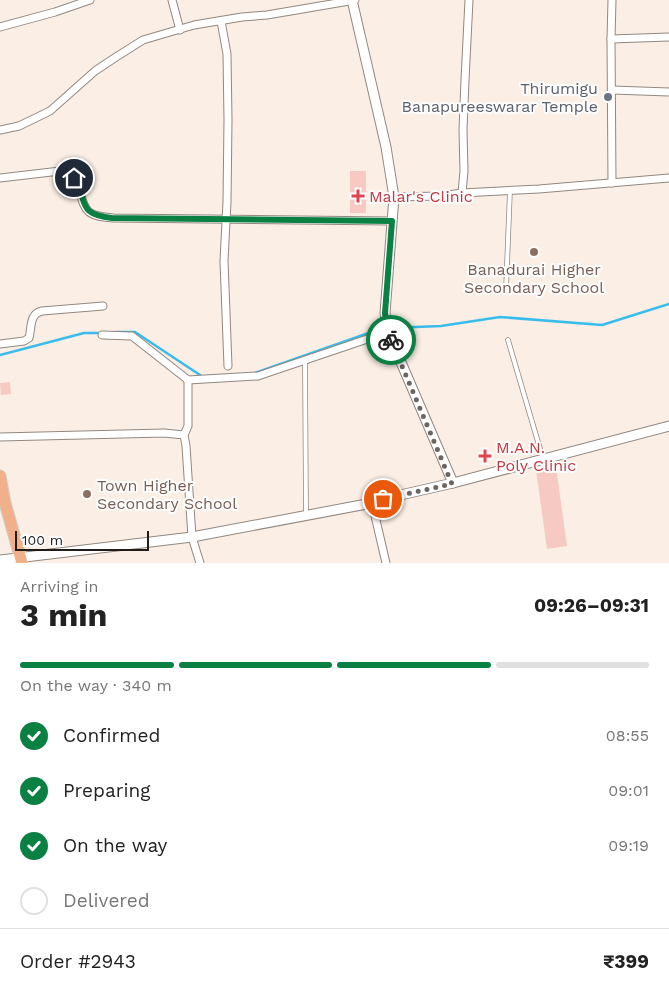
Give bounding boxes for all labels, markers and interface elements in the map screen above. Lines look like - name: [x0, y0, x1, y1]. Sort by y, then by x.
- place label: Thirumigu Banapureeswarar Temple: [402, 79, 598, 116]
- marker: Thirumigu Banapureeswarar Temple: [602, 91, 614, 103]
- pin: [53, 157, 95, 199]
- icon: home: [60, 164, 88, 192]
- place label: Malar's Clinic: [369, 187, 473, 206]
- marker: Malar's Clinic: [351, 189, 365, 203]
- marker: Banadurai Higher Secondary School: [528, 246, 540, 258]
- place label: Banadurai Higher Secondary School: [464, 260, 604, 297]
- courier: [366, 315, 416, 365]
- icon: bike: [377, 326, 405, 354]
- place label: M.A.N. Poly Clinic: [496, 438, 576, 475]
- marker: M.A.N. Poly Clinic: [478, 449, 492, 463]
- place label: Town Higher Secondary School: [97, 476, 237, 513]
- pin: [362, 478, 404, 520]
- icon: bag: [369, 485, 397, 513]
- marker: Town Higher Secondary School: [81, 488, 93, 500]
- scale bar: [15, 528, 149, 551]
- text: 100 m: [22, 532, 63, 548]
- text: Arriving in: [20, 577, 98, 596]
- text: 09:26–09:31: [534, 594, 649, 617]
- text: 3 min: [20, 596, 107, 634]
- text: On the way · 340 m: [20, 676, 172, 695]
- icon: check: [20, 722, 48, 750]
- text: Confirmed: [63, 724, 160, 747]
- text: 08:55: [606, 726, 649, 745]
- icon: check: [20, 777, 48, 805]
- text: Preparing: [63, 779, 150, 802]
- text: 09:01: [608, 781, 649, 800]
- icon: check: [20, 832, 48, 860]
- text: On the way: [63, 834, 167, 857]
- text: 09:19: [608, 836, 649, 855]
- text: Delivered: [63, 889, 150, 912]
- text: Order #2943: [20, 950, 136, 973]
- text: ₹399: [603, 950, 649, 973]

